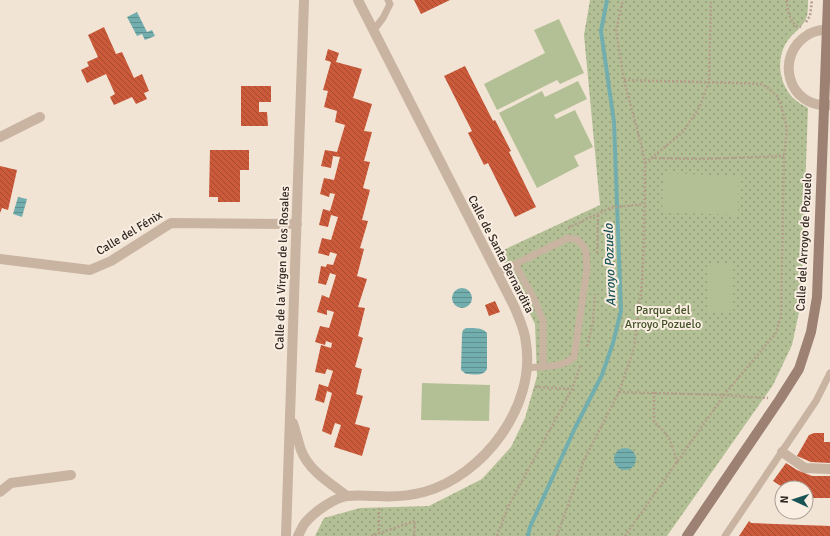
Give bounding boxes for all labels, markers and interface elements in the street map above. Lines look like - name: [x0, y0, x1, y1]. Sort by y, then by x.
- street label: Calle del Arroyo de Pozuelo: [793, 172, 816, 312]
- street label: Calle de la Virgen de los Rosales: [272, 186, 293, 350]
- street label: Calle de Santa Bernardita: [464, 193, 537, 316]
- street label: Calle del Fénix: [94, 208, 165, 259]
- water label: Arroyo Pozuelo: [601, 222, 619, 307]
- park label: Parque del Arroyo Pozuelo: [625, 303, 701, 332]
- north arrow: [774, 480, 814, 520]
- text: N: [778, 495, 791, 504]

